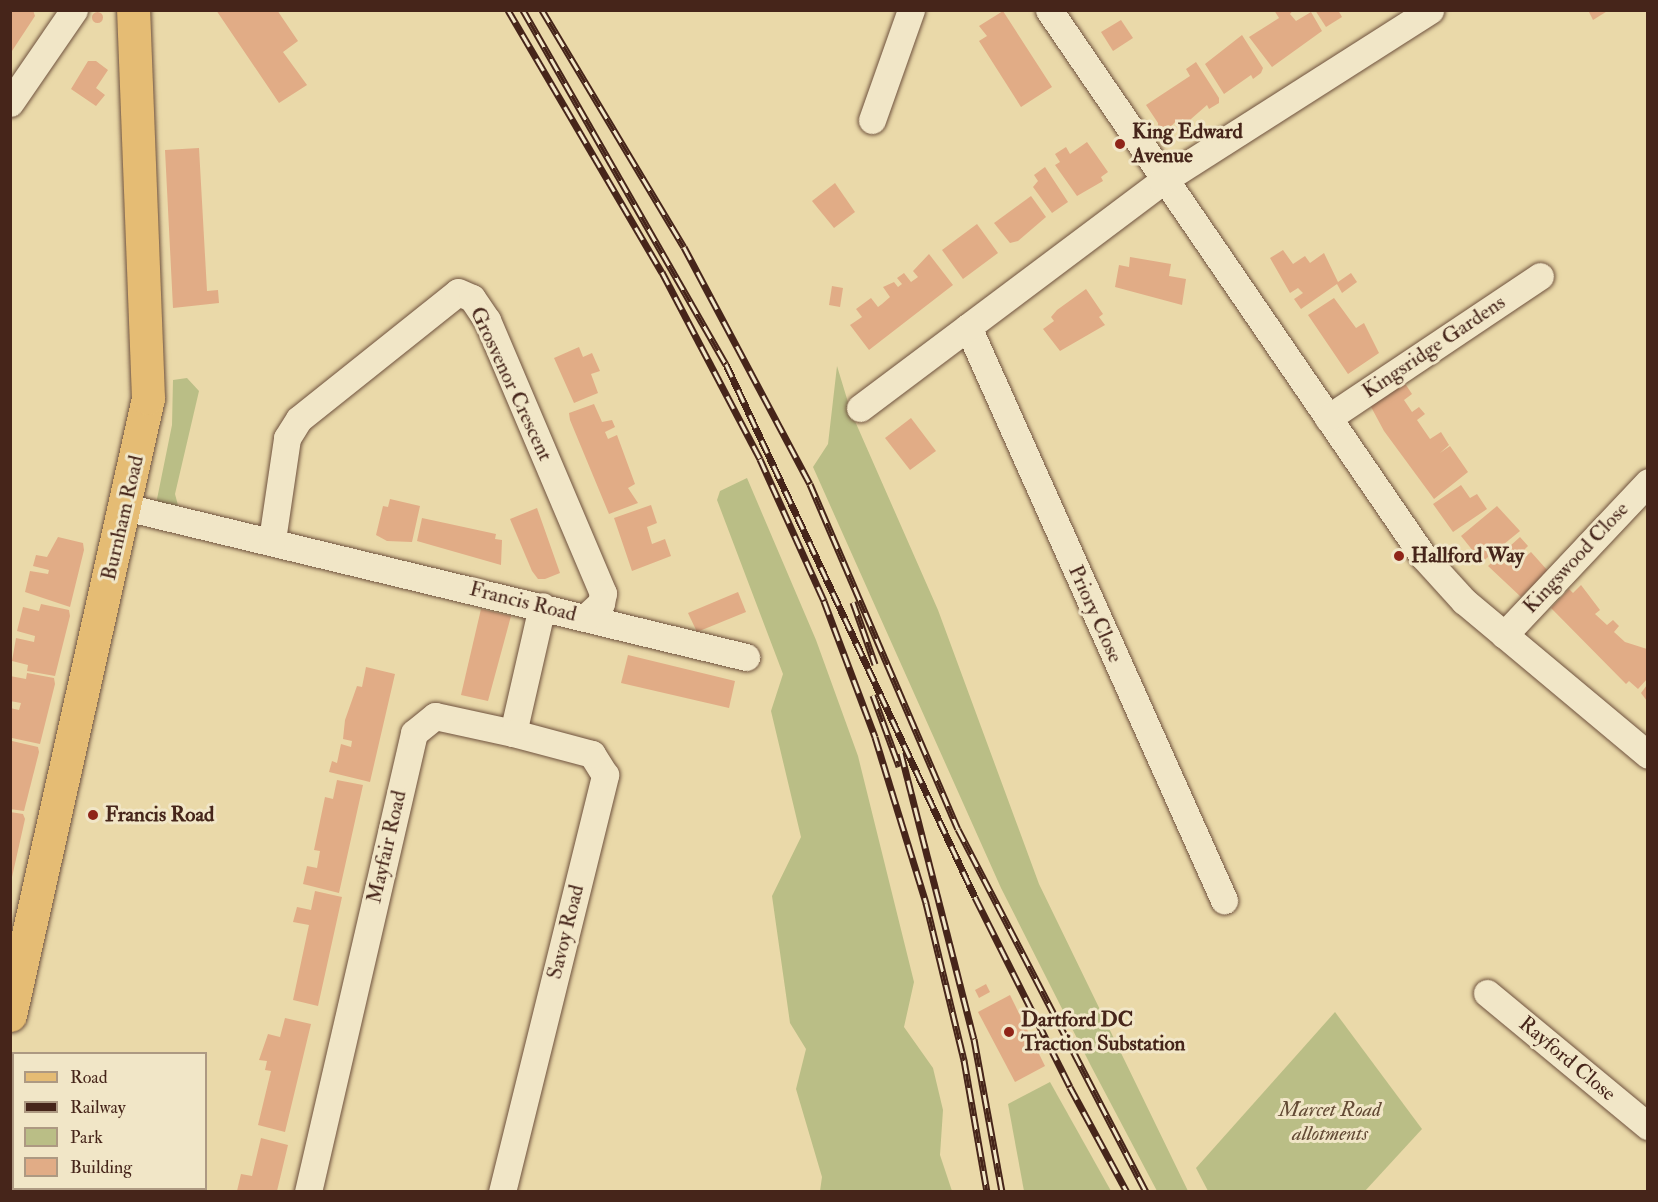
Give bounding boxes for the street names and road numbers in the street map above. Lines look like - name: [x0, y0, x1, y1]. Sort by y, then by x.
- street label: Kingsridge Gardens: [1358, 290, 1510, 404]
- street label: Grosvenor Crescent: [464, 303, 558, 465]
- street label: Burnham Road: [96, 453, 150, 583]
- street label: Kingswood Close: [1518, 497, 1634, 619]
- street label: Priory Close: [1062, 561, 1128, 667]
- street label: Francis Road: [467, 577, 579, 627]
- street label: Mayfair Road: [362, 788, 412, 906]
- street label: Savoy Road: [542, 882, 590, 982]
- street label: Rayford Close: [1513, 1011, 1621, 1107]

